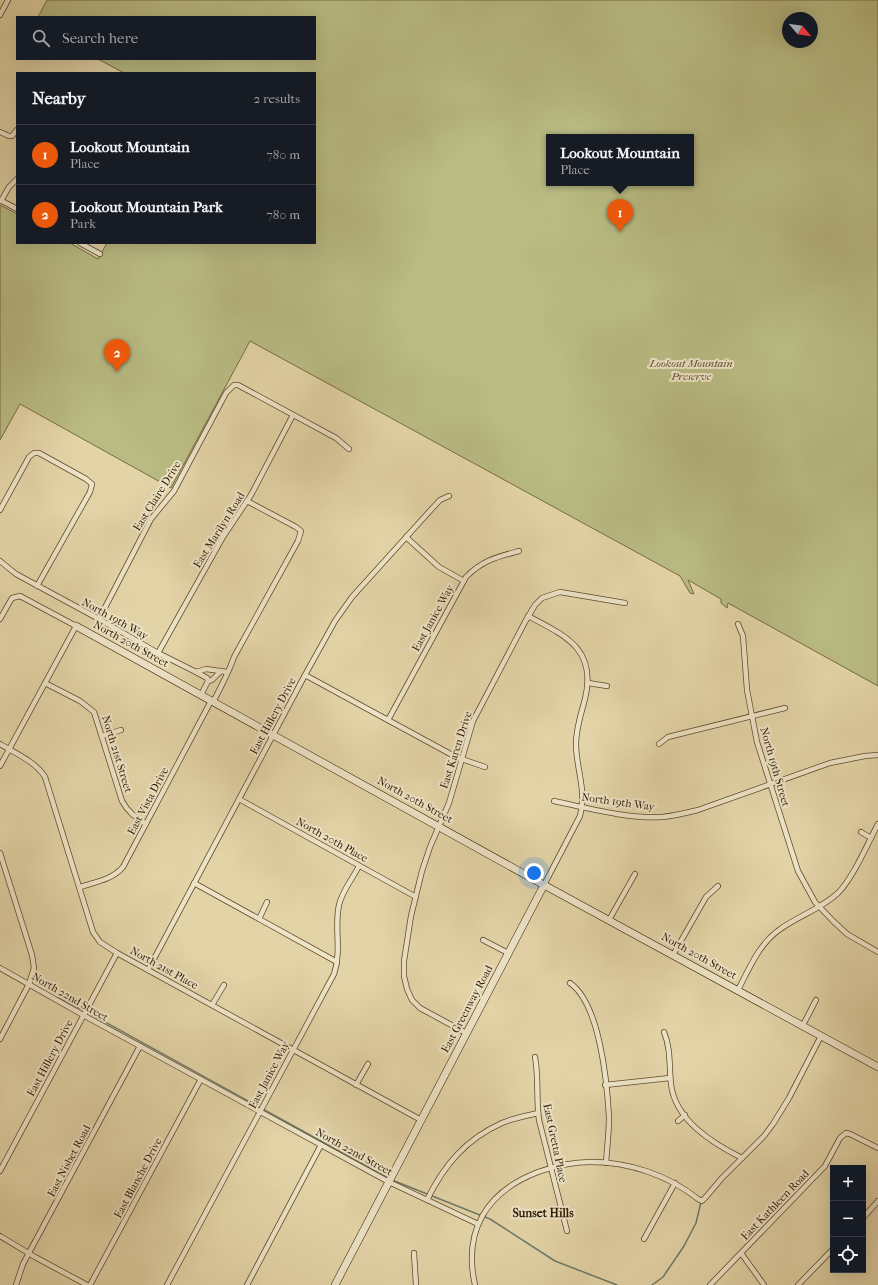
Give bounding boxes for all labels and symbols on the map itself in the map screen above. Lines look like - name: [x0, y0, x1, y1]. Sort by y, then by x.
- north arrow: [782, 12, 818, 48]
- pin: 1: [607, 199, 633, 232]
- pin: 2: [104, 339, 130, 372]
- park label: Lookout Mountain Preserve: [648, 357, 733, 383]
- street label: East Claire Drive: [130, 458, 184, 533]
- street label: East Marilyn Road: [190, 489, 248, 570]
- street label: East Janice Way: [409, 581, 457, 654]
- street label: North 19th Way: [80, 595, 151, 643]
- street label: North 20th Street: [91, 618, 171, 670]
- street label: East Hillery Drive: [247, 675, 299, 757]
- street label: East Karen Drive: [437, 709, 475, 791]
- street label: North 21st Street: [99, 714, 135, 794]
- street label: North 19th Street: [757, 726, 793, 808]
- street label: East Vista Drive: [125, 764, 172, 837]
- street label: North 20th Street: [375, 774, 455, 826]
- street label: North 19th Way: [581, 790, 657, 814]
- street label: North 20th Place: [294, 815, 371, 865]
- your location: [524, 863, 544, 883]
- street label: North 20th Street: [659, 930, 739, 982]
- street label: North 21st Place: [128, 944, 201, 992]
- street label: East Greenway Road: [438, 962, 496, 1055]
- street label: North 22nd Street: [30, 970, 110, 1024]
- street label: East Hillery Drive: [24, 1017, 76, 1099]
- street label: East Janice Way: [246, 1038, 293, 1111]
- street label: East Gretta Place: [540, 1102, 570, 1184]
- street label: East Nisbet Road: [45, 1122, 94, 1199]
- street label: North 22nd Street: [313, 1125, 395, 1179]
- street label: East Blanche Drive: [111, 1135, 165, 1221]
- street label: East Kathleen Road: [738, 1166, 813, 1243]
- district label: Sunset Hills: [512, 1206, 574, 1220]

